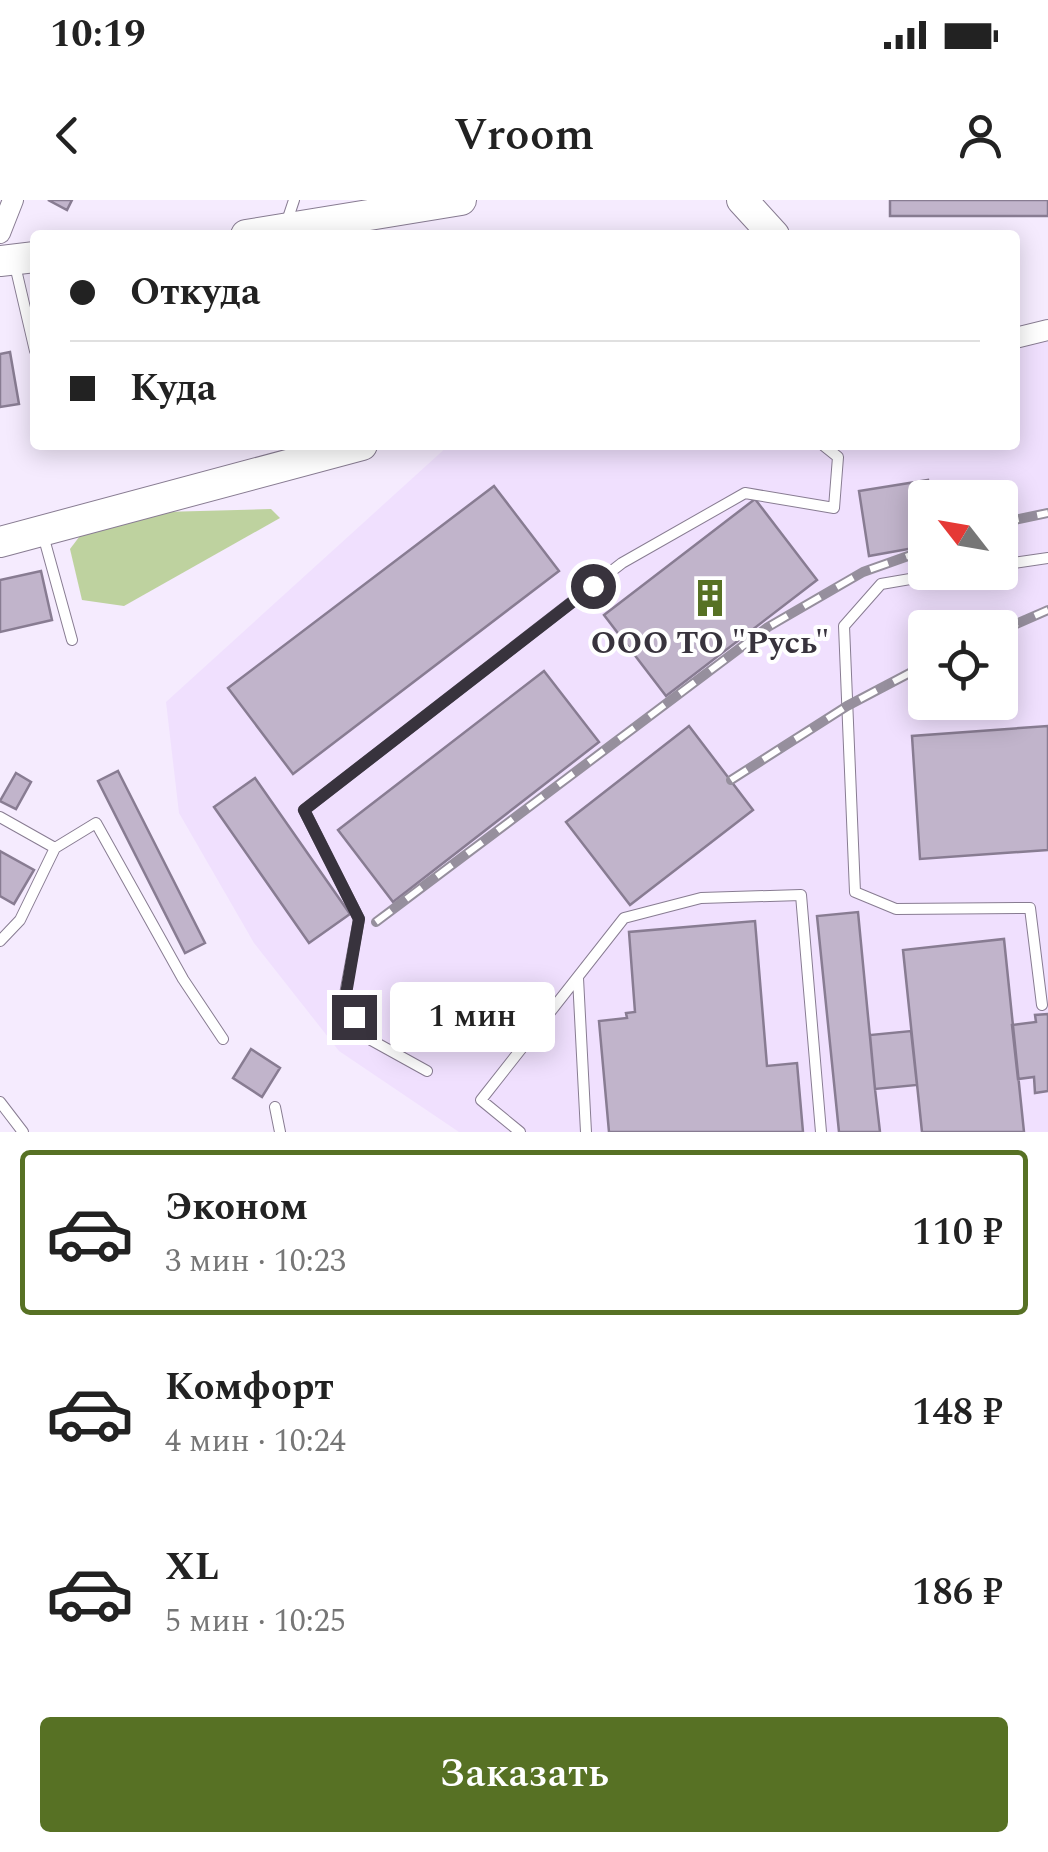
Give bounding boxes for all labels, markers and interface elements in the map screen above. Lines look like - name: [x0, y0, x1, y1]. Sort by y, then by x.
- text: 10:19: [50, 6, 145, 64]
- text: Vroom: [454, 101, 594, 170]
- icon: back: [40, 108, 95, 163]
- icon: person: [953, 108, 1008, 163]
- text: Откуда: [130, 264, 261, 322]
- text: Куда: [130, 360, 217, 418]
- north arrow: [908, 480, 1018, 590]
- map controls: [908, 480, 1018, 720]
- route start: [571, 564, 616, 609]
- building icon: ООО ТО "Русь": [689, 577, 731, 619]
- button: locate: [908, 610, 1018, 720]
- place label: ООО ТО "Русь": [591, 619, 829, 668]
- callout: 1 мин: [389, 982, 554, 1052]
- text: 1 мин: [429, 992, 516, 1041]
- route end: [332, 995, 377, 1040]
- text: Эконом: [165, 1179, 308, 1237]
- icon: car: [45, 1188, 135, 1278]
- text: 110 ₽: [912, 1204, 1003, 1262]
- text: 3 мин · 10:23: [165, 1237, 346, 1286]
- text: Комфорт: [165, 1359, 334, 1417]
- icon: car: [45, 1368, 135, 1458]
- text: 148 ₽: [912, 1384, 1003, 1442]
- text: 4 мин · 10:24: [165, 1417, 346, 1466]
- text: XL: [165, 1539, 219, 1597]
- icon: car: [45, 1548, 135, 1638]
- text: 186 ₽: [912, 1564, 1003, 1622]
- text: 5 мин · 10:25: [165, 1597, 346, 1646]
- button: Заказать: [40, 1717, 1008, 1832]

